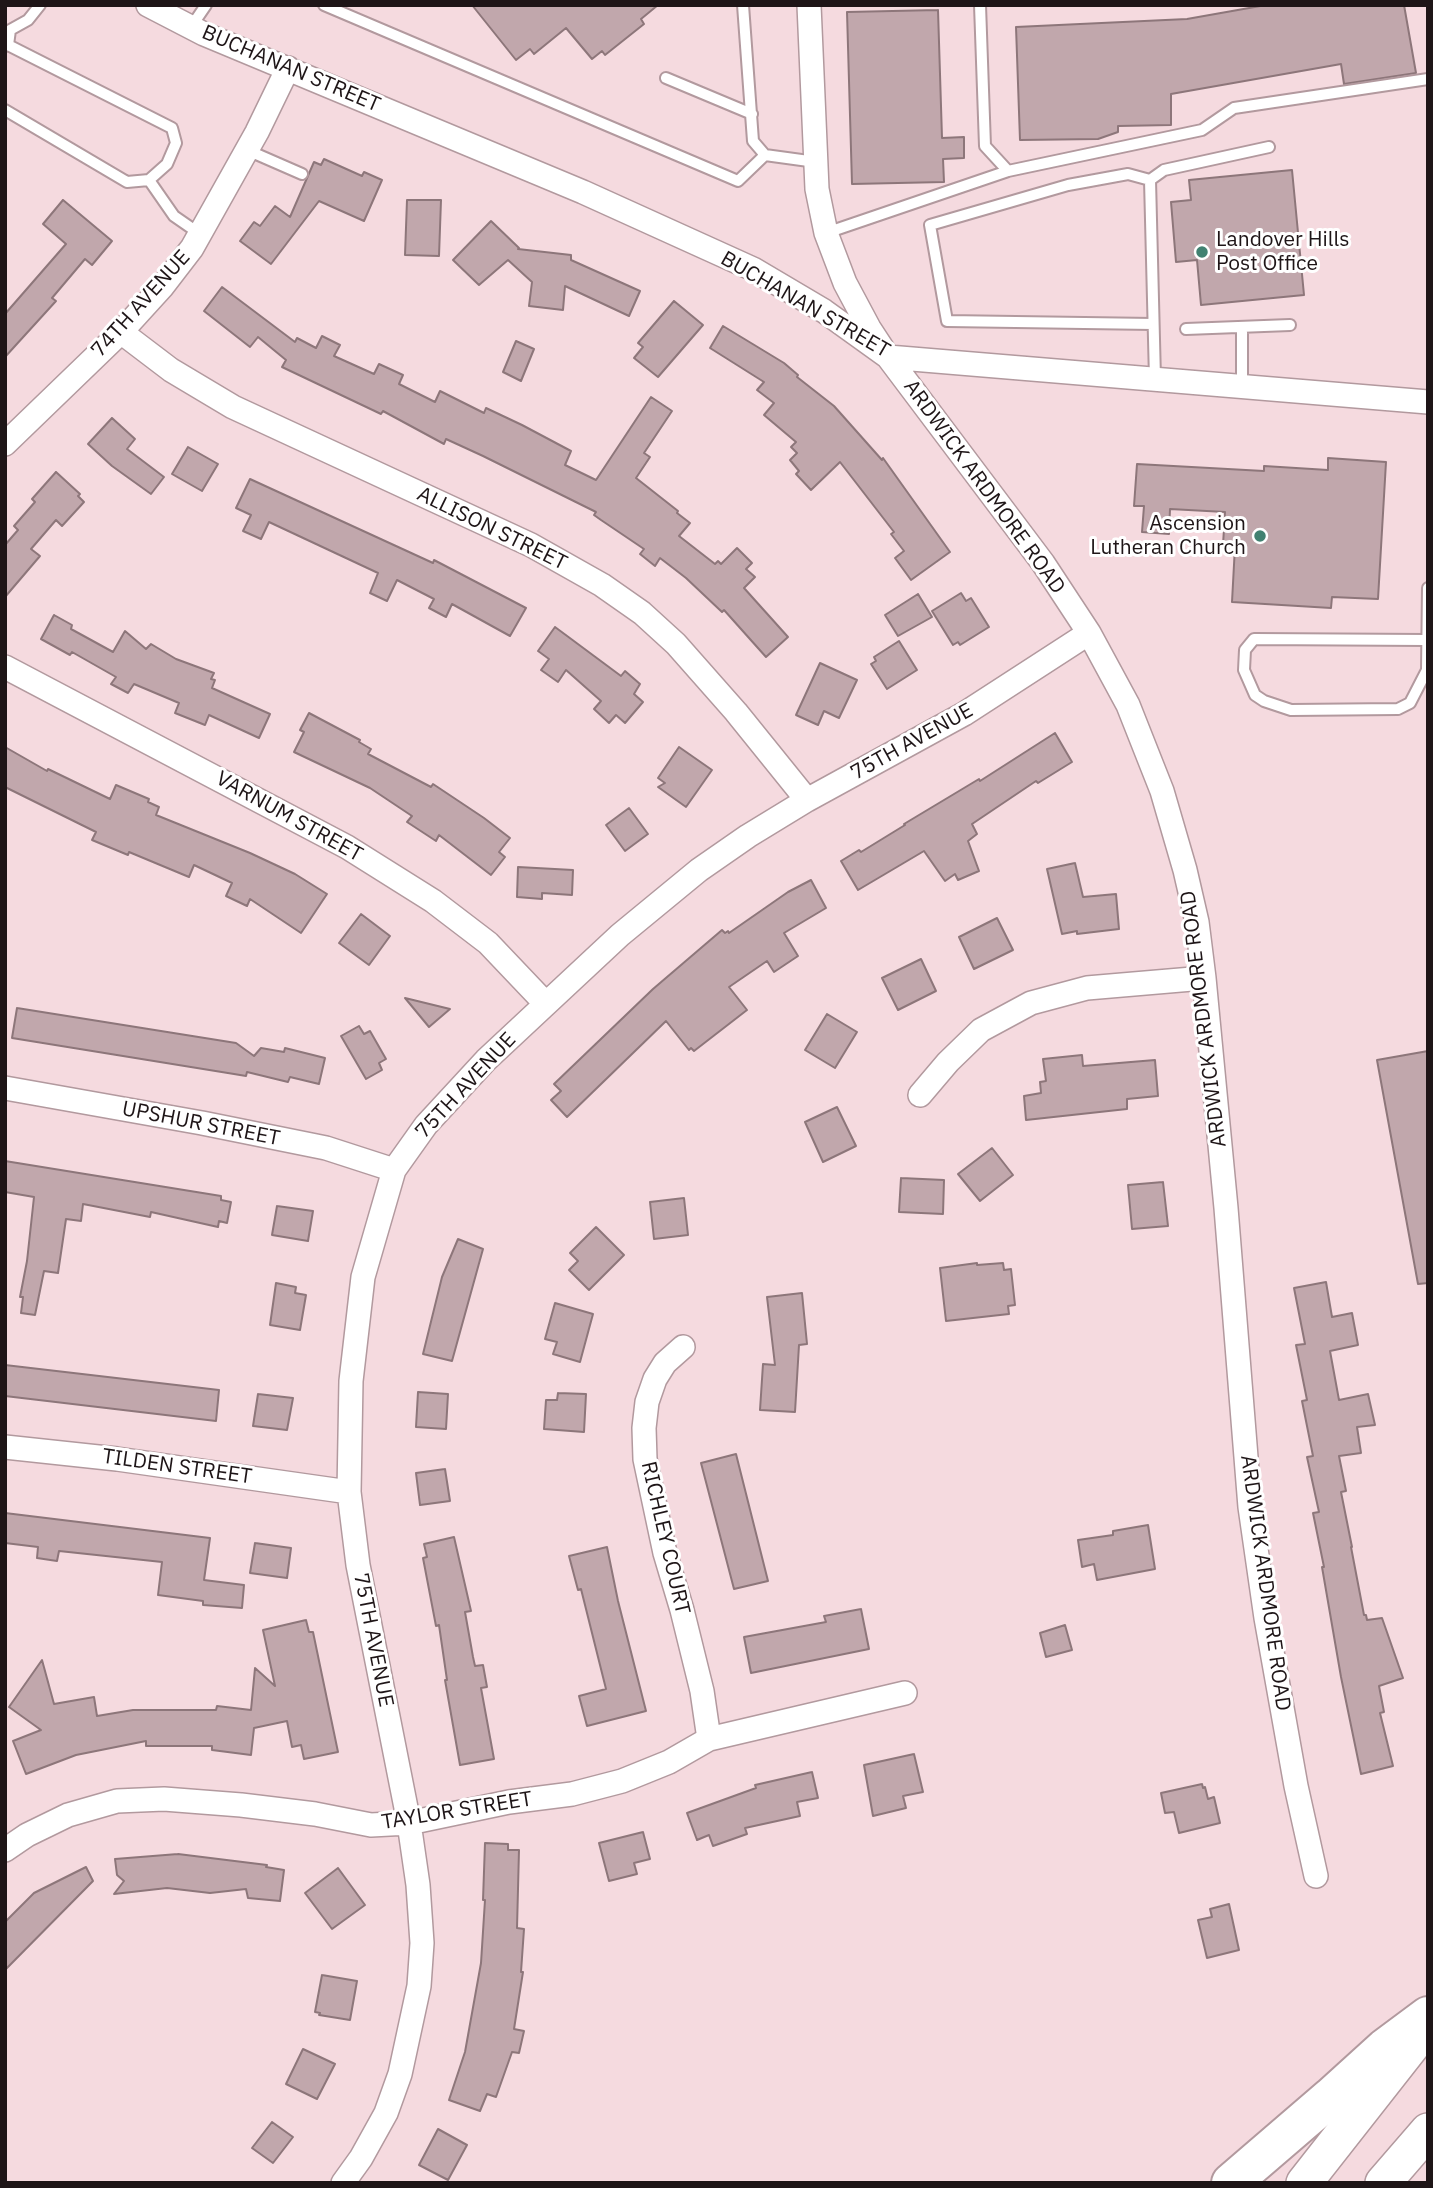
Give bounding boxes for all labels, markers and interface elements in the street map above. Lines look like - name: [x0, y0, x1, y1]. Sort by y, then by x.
- street label: BUCHANAN STREET: [198, 20, 384, 118]
- place label: Landover Hills Post Office: [1216, 227, 1349, 277]
- marker: Landover Hills Post Office: [1194, 244, 1210, 260]
- street label: 74TH AVENUE: [86, 245, 196, 363]
- street label: BUCHANAN STREET: [716, 246, 894, 364]
- street label: ARDWICK ARDMORE ROAD: [898, 375, 1070, 599]
- street label: ALLISON STREET: [413, 482, 571, 576]
- place label: Ascension Lutheran Church: [1090, 511, 1246, 561]
- marker: Ascension Lutheran Church: [1252, 528, 1268, 544]
- street label: 75TH AVENUE: [846, 698, 978, 786]
- street label: VARNUM STREET: [211, 766, 367, 868]
- street label: ARDWICK ARDMORE ROAD: [1176, 889, 1232, 1149]
- street label: 75TH AVENUE: [410, 1028, 522, 1144]
- street label: UPSHUR STREET: [120, 1096, 282, 1152]
- street label: TILDEN STREET: [101, 1444, 253, 1490]
- street label: ARDWICK ARDMORE ROAD: [1235, 1453, 1295, 1713]
- street label: RICHLEY COURT: [635, 1459, 695, 1617]
- street label: 75TH AVENUE: [348, 1571, 398, 1709]
- street label: TAYLOR STREET: [380, 1787, 534, 1835]

